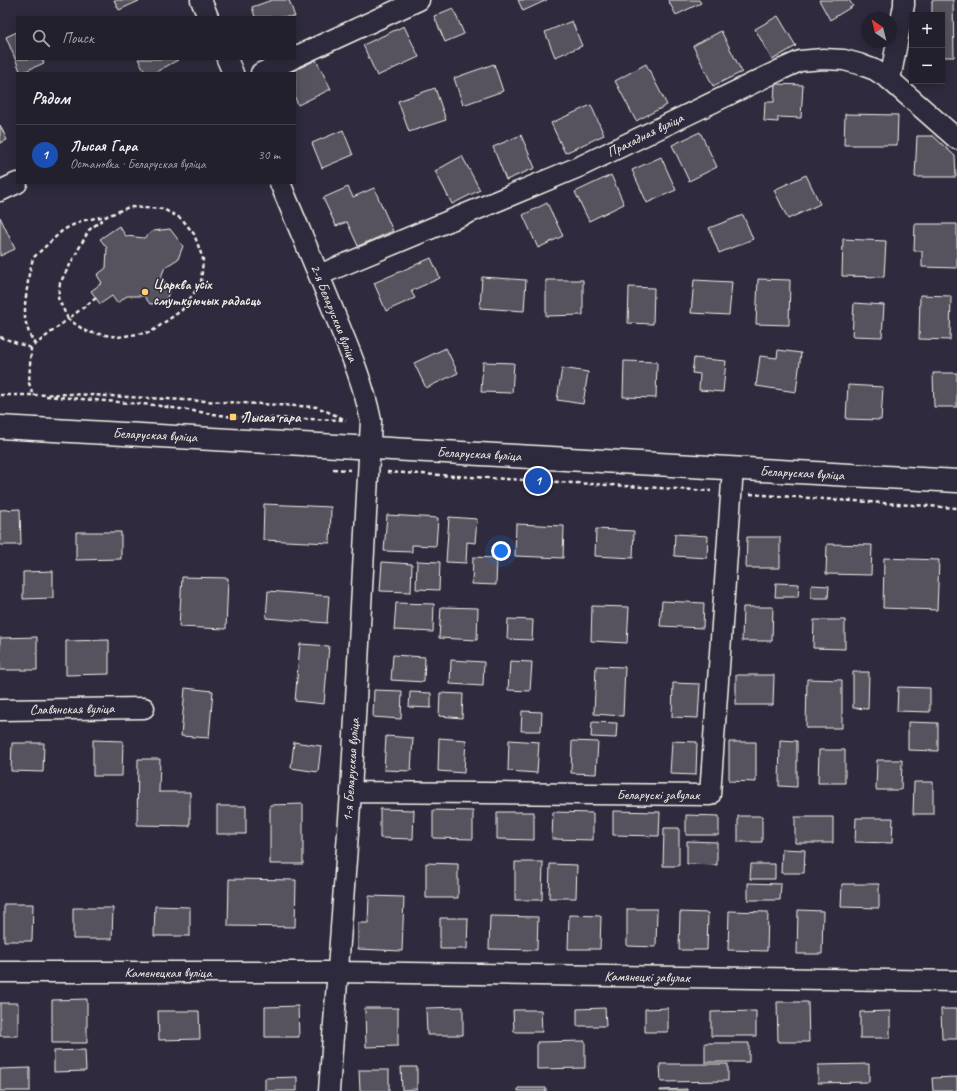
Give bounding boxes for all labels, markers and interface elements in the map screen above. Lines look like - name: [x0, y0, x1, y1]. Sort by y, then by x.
- north arrow: [861, 12, 897, 48]
- map controls: [909, 12, 945, 84]
- button: +: [909, 12, 945, 48]
- search box: [16, 16, 296, 60]
- icon: search: [30, 27, 52, 49]
- text: Поиск: [62, 29, 94, 48]
- button: −: [909, 48, 945, 84]
- text: Рядом: [32, 88, 70, 109]
- street label: Прахадная вуліца: [604, 109, 687, 161]
- text: Лысая Гара: [70, 137, 137, 156]
- text: 1: [42, 147, 48, 163]
- text: 30 m: [258, 147, 280, 163]
- text: Остановка · Беларуская вуліца: [70, 156, 206, 172]
- street label: 2-я Беларуская вуліца: [307, 262, 362, 365]
- place label: Царква усіх смуткуючых радасць: [153, 276, 262, 309]
- marker: Царква усіх смуткуючых радасць: [140, 287, 150, 297]
- place label: Лысая гара: [241, 409, 302, 426]
- marker: Лысая гара: [228, 412, 238, 422]
- street label: Беларуская вуліца: [112, 424, 198, 446]
- street label: Беларуская вуліца: [436, 443, 522, 465]
- street label: Беларуская вуліца: [759, 462, 845, 484]
- pin: 1: [525, 466, 551, 496]
- your location: [491, 541, 511, 561]
- street label: Славянская вуліца: [29, 700, 115, 718]
- street label: 1-я Беларуская вуліца: [339, 717, 363, 822]
- street label: Беларускі завулак: [617, 786, 701, 803]
- street label: Каменецкая вуліца: [124, 964, 212, 981]
- street label: Камянецкі завулак: [604, 968, 692, 986]

